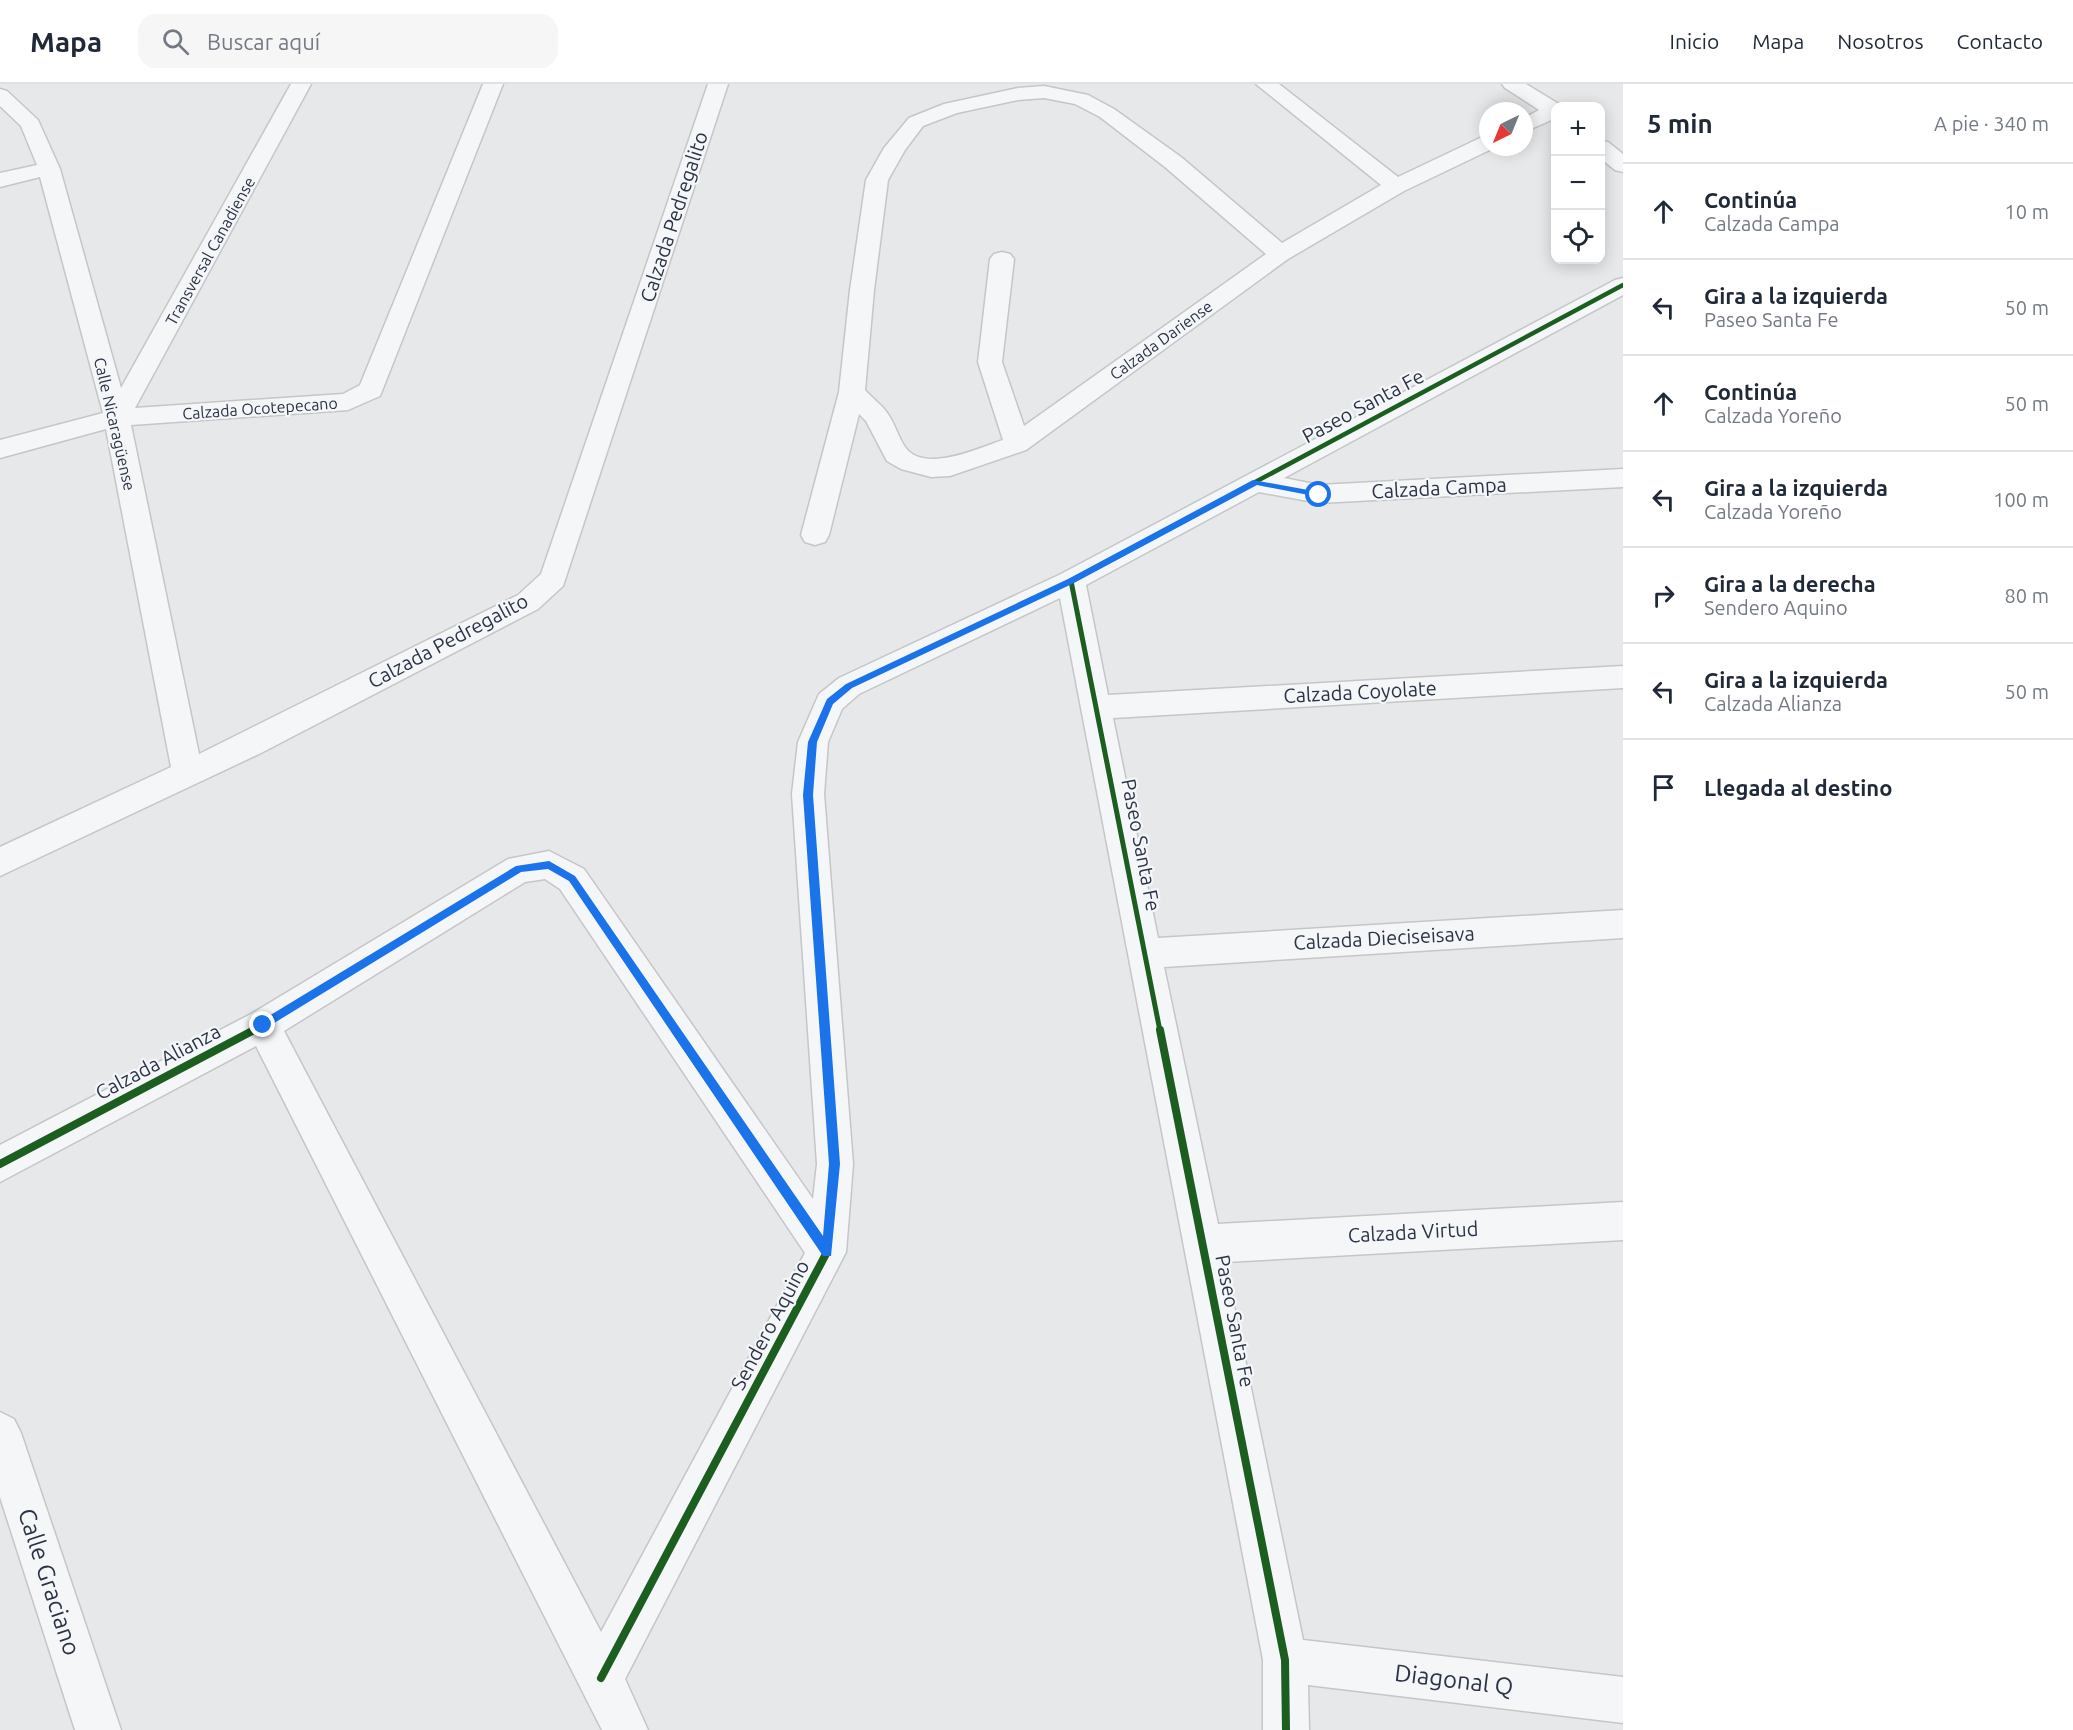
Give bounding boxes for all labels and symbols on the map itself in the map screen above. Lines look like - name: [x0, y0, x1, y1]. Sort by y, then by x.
- north arrow: [1479, 102, 1533, 156]
- street label: Calzada Pedregalito: [635, 129, 712, 305]
- street label: Transversal Canadiense: [162, 174, 258, 328]
- street label: Calzada Dariense: [1106, 297, 1216, 383]
- street label: Calle Nicaragüense: [91, 356, 139, 492]
- street label: Paseo Santa Fe: [1298, 364, 1428, 447]
- street label: Calzada Ocotepecano: [182, 394, 338, 422]
- street label: Calzada Campa: [1371, 472, 1507, 503]
- route start: [1305, 481, 1331, 507]
- street label: Calzada Pedregalito: [364, 589, 532, 693]
- street label: Calzada Coyolate: [1283, 676, 1437, 707]
- street label: Paseo Santa Fe: [1117, 777, 1166, 913]
- street label: Calzada Dieciseisava: [1293, 921, 1475, 954]
- route end: [249, 1011, 275, 1037]
- street label: Calzada Alianza: [91, 1019, 224, 1104]
- street label: Calzada Virtud: [1347, 1217, 1479, 1246]
- street label: Paseo Santa Fe: [1211, 1253, 1260, 1389]
- street label: Sendero Aquino: [726, 1256, 813, 1394]
- street label: Calle Graciano: [13, 1505, 86, 1659]
- street label: Diagonal Q: [1393, 1659, 1515, 1700]

